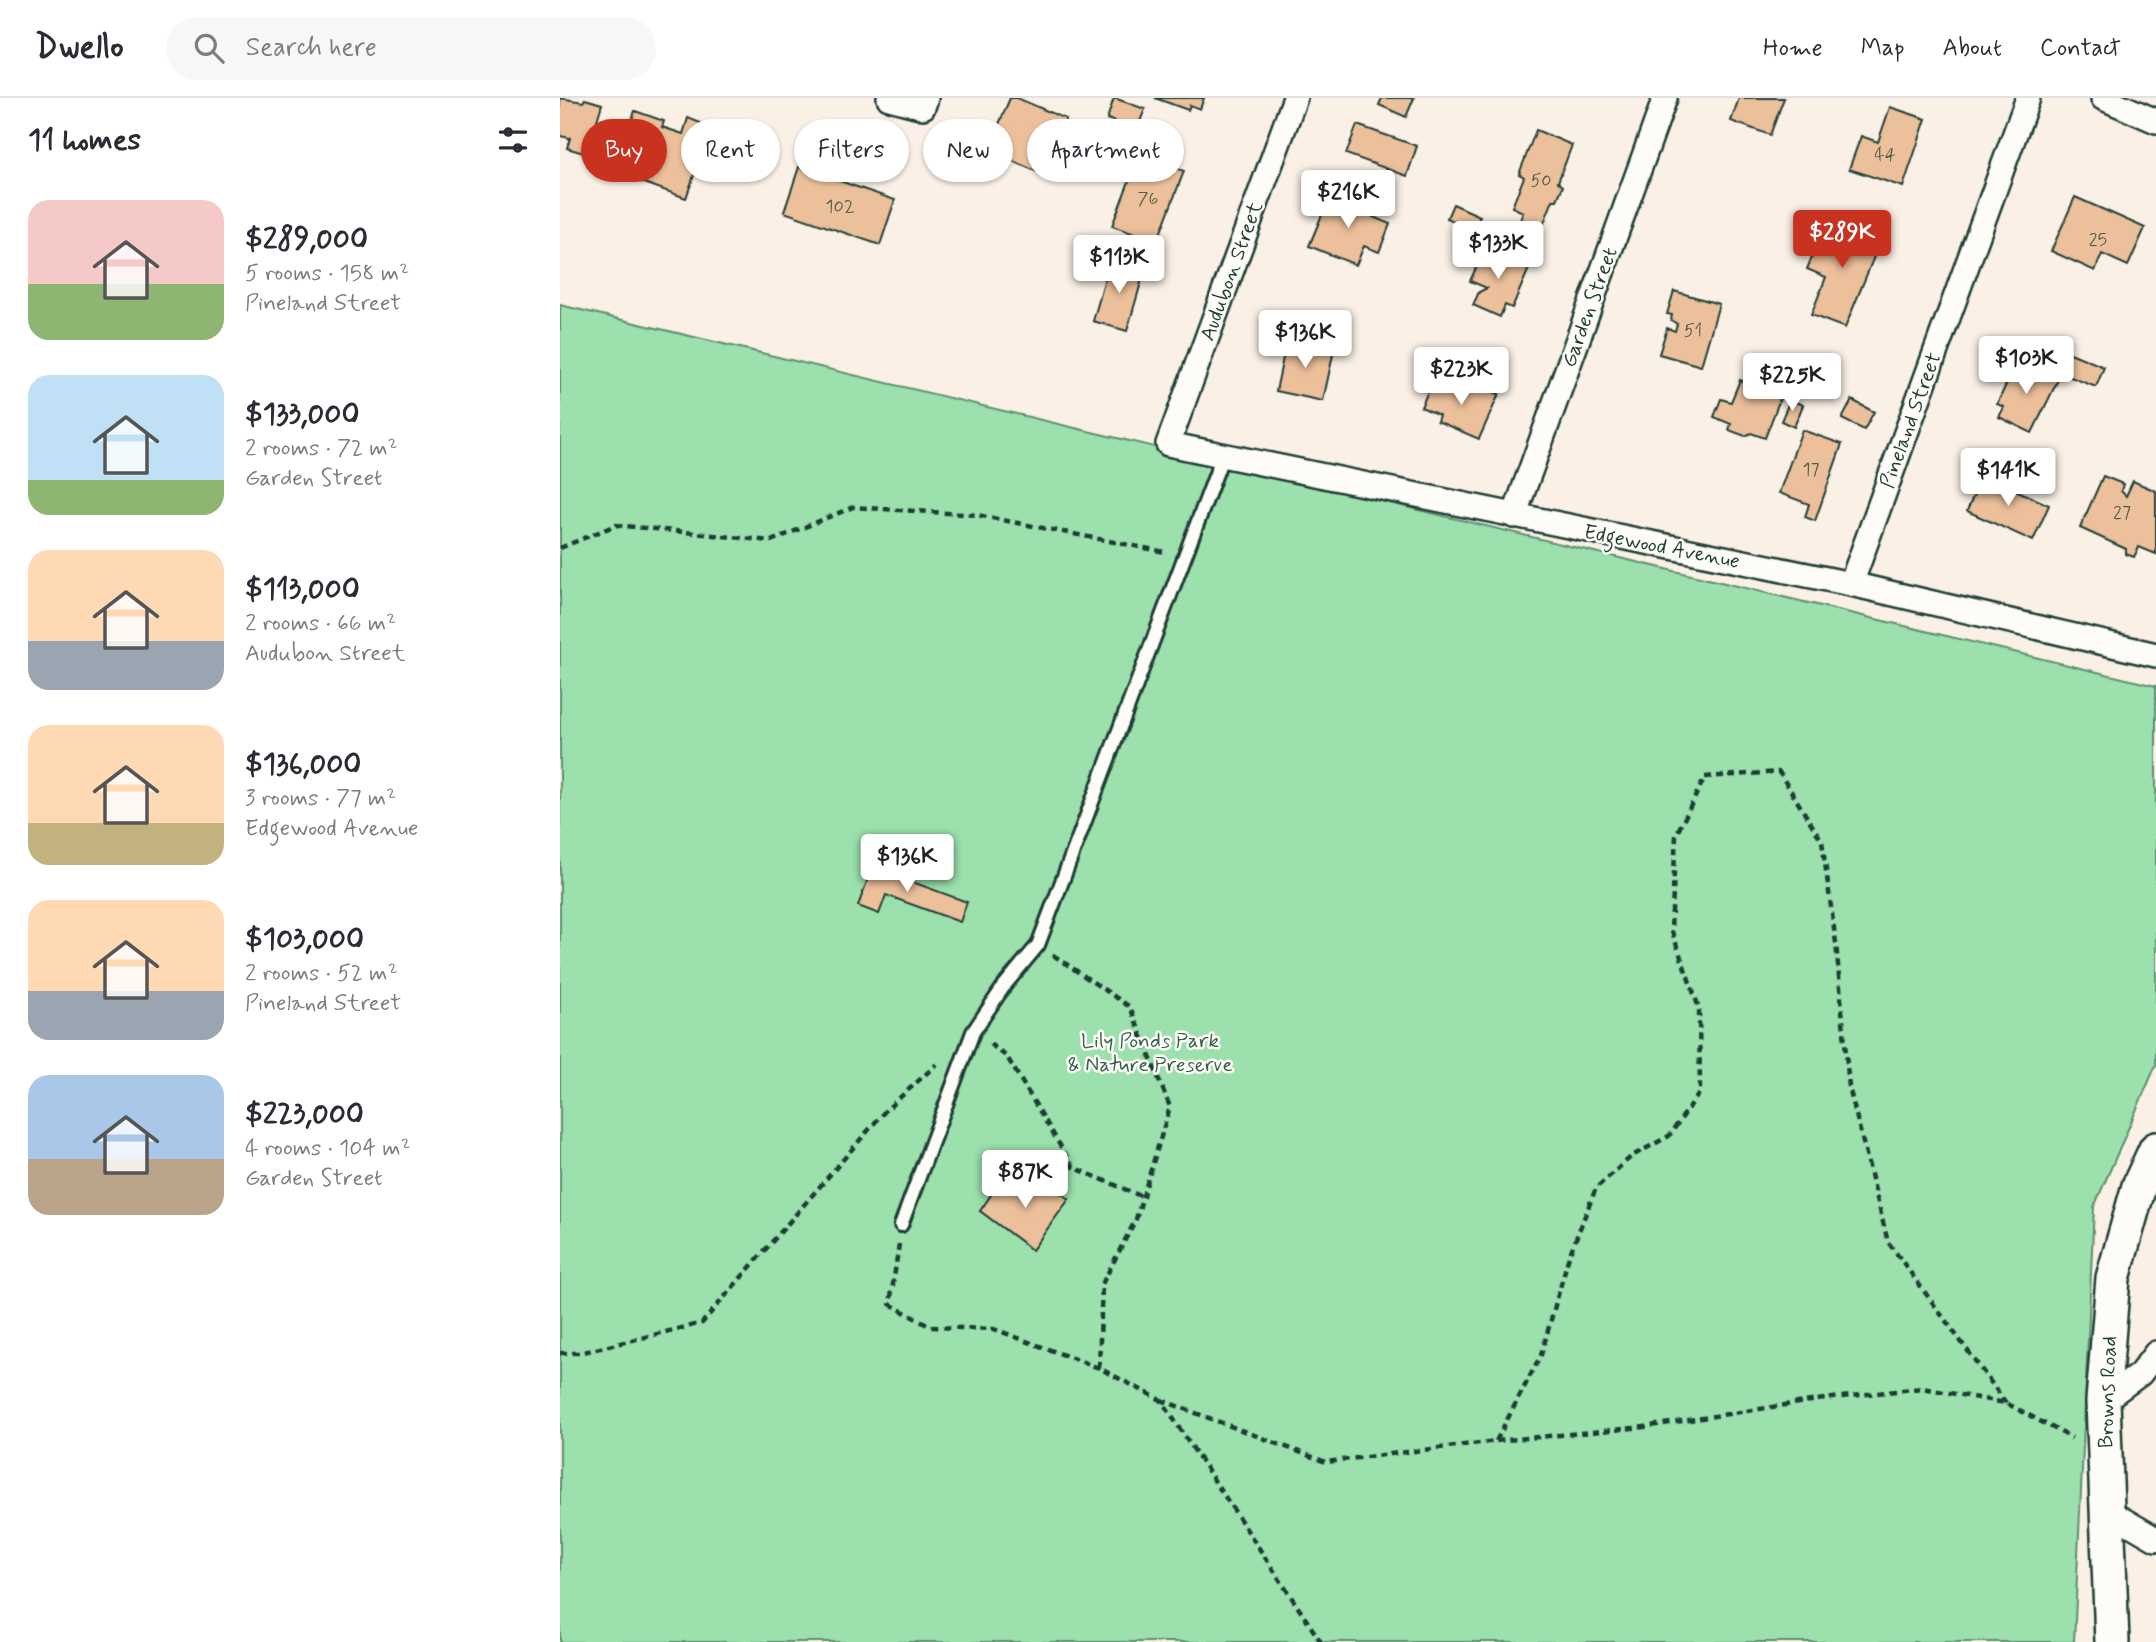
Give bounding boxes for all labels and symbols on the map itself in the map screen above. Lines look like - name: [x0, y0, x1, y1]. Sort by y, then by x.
- house number: 44: [1874, 143, 1896, 167]
- house number: 50: [1530, 169, 1552, 193]
- pin: $216K: [1299, 170, 1397, 230]
- house number: 76: [1138, 187, 1158, 211]
- house number: 102: [825, 195, 855, 219]
- street label: Audubon Street: [1194, 197, 1270, 345]
- pin: $289K: [1793, 211, 1891, 270]
- pin: $133K: [1449, 222, 1547, 281]
- house number: 25: [2089, 228, 2107, 252]
- pin: $113K: [1070, 236, 1168, 295]
- street label: Garden Street: [1555, 243, 1625, 371]
- pin: $136K: [1256, 310, 1354, 370]
- house number: 51: [1684, 319, 1702, 343]
- pin: $103K: [1977, 336, 2075, 396]
- pin: $223K: [1412, 348, 1510, 407]
- street label: Pineland Street: [1873, 349, 1948, 492]
- pin: $225K: [1743, 354, 1841, 413]
- pin: $141K: [1959, 448, 2057, 508]
- house number: 17: [1802, 458, 1820, 482]
- house number: 27: [2113, 501, 2131, 525]
- street label: Edgewood Avenue: [1581, 518, 1742, 578]
- pin: $136K: [858, 834, 956, 894]
- park label: Lily Ponds Park & Nature Preserve: [1067, 1027, 1233, 1079]
- pin: $87K: [984, 1150, 1066, 1210]
- street label: Browns Road: [2092, 1335, 2124, 1449]

